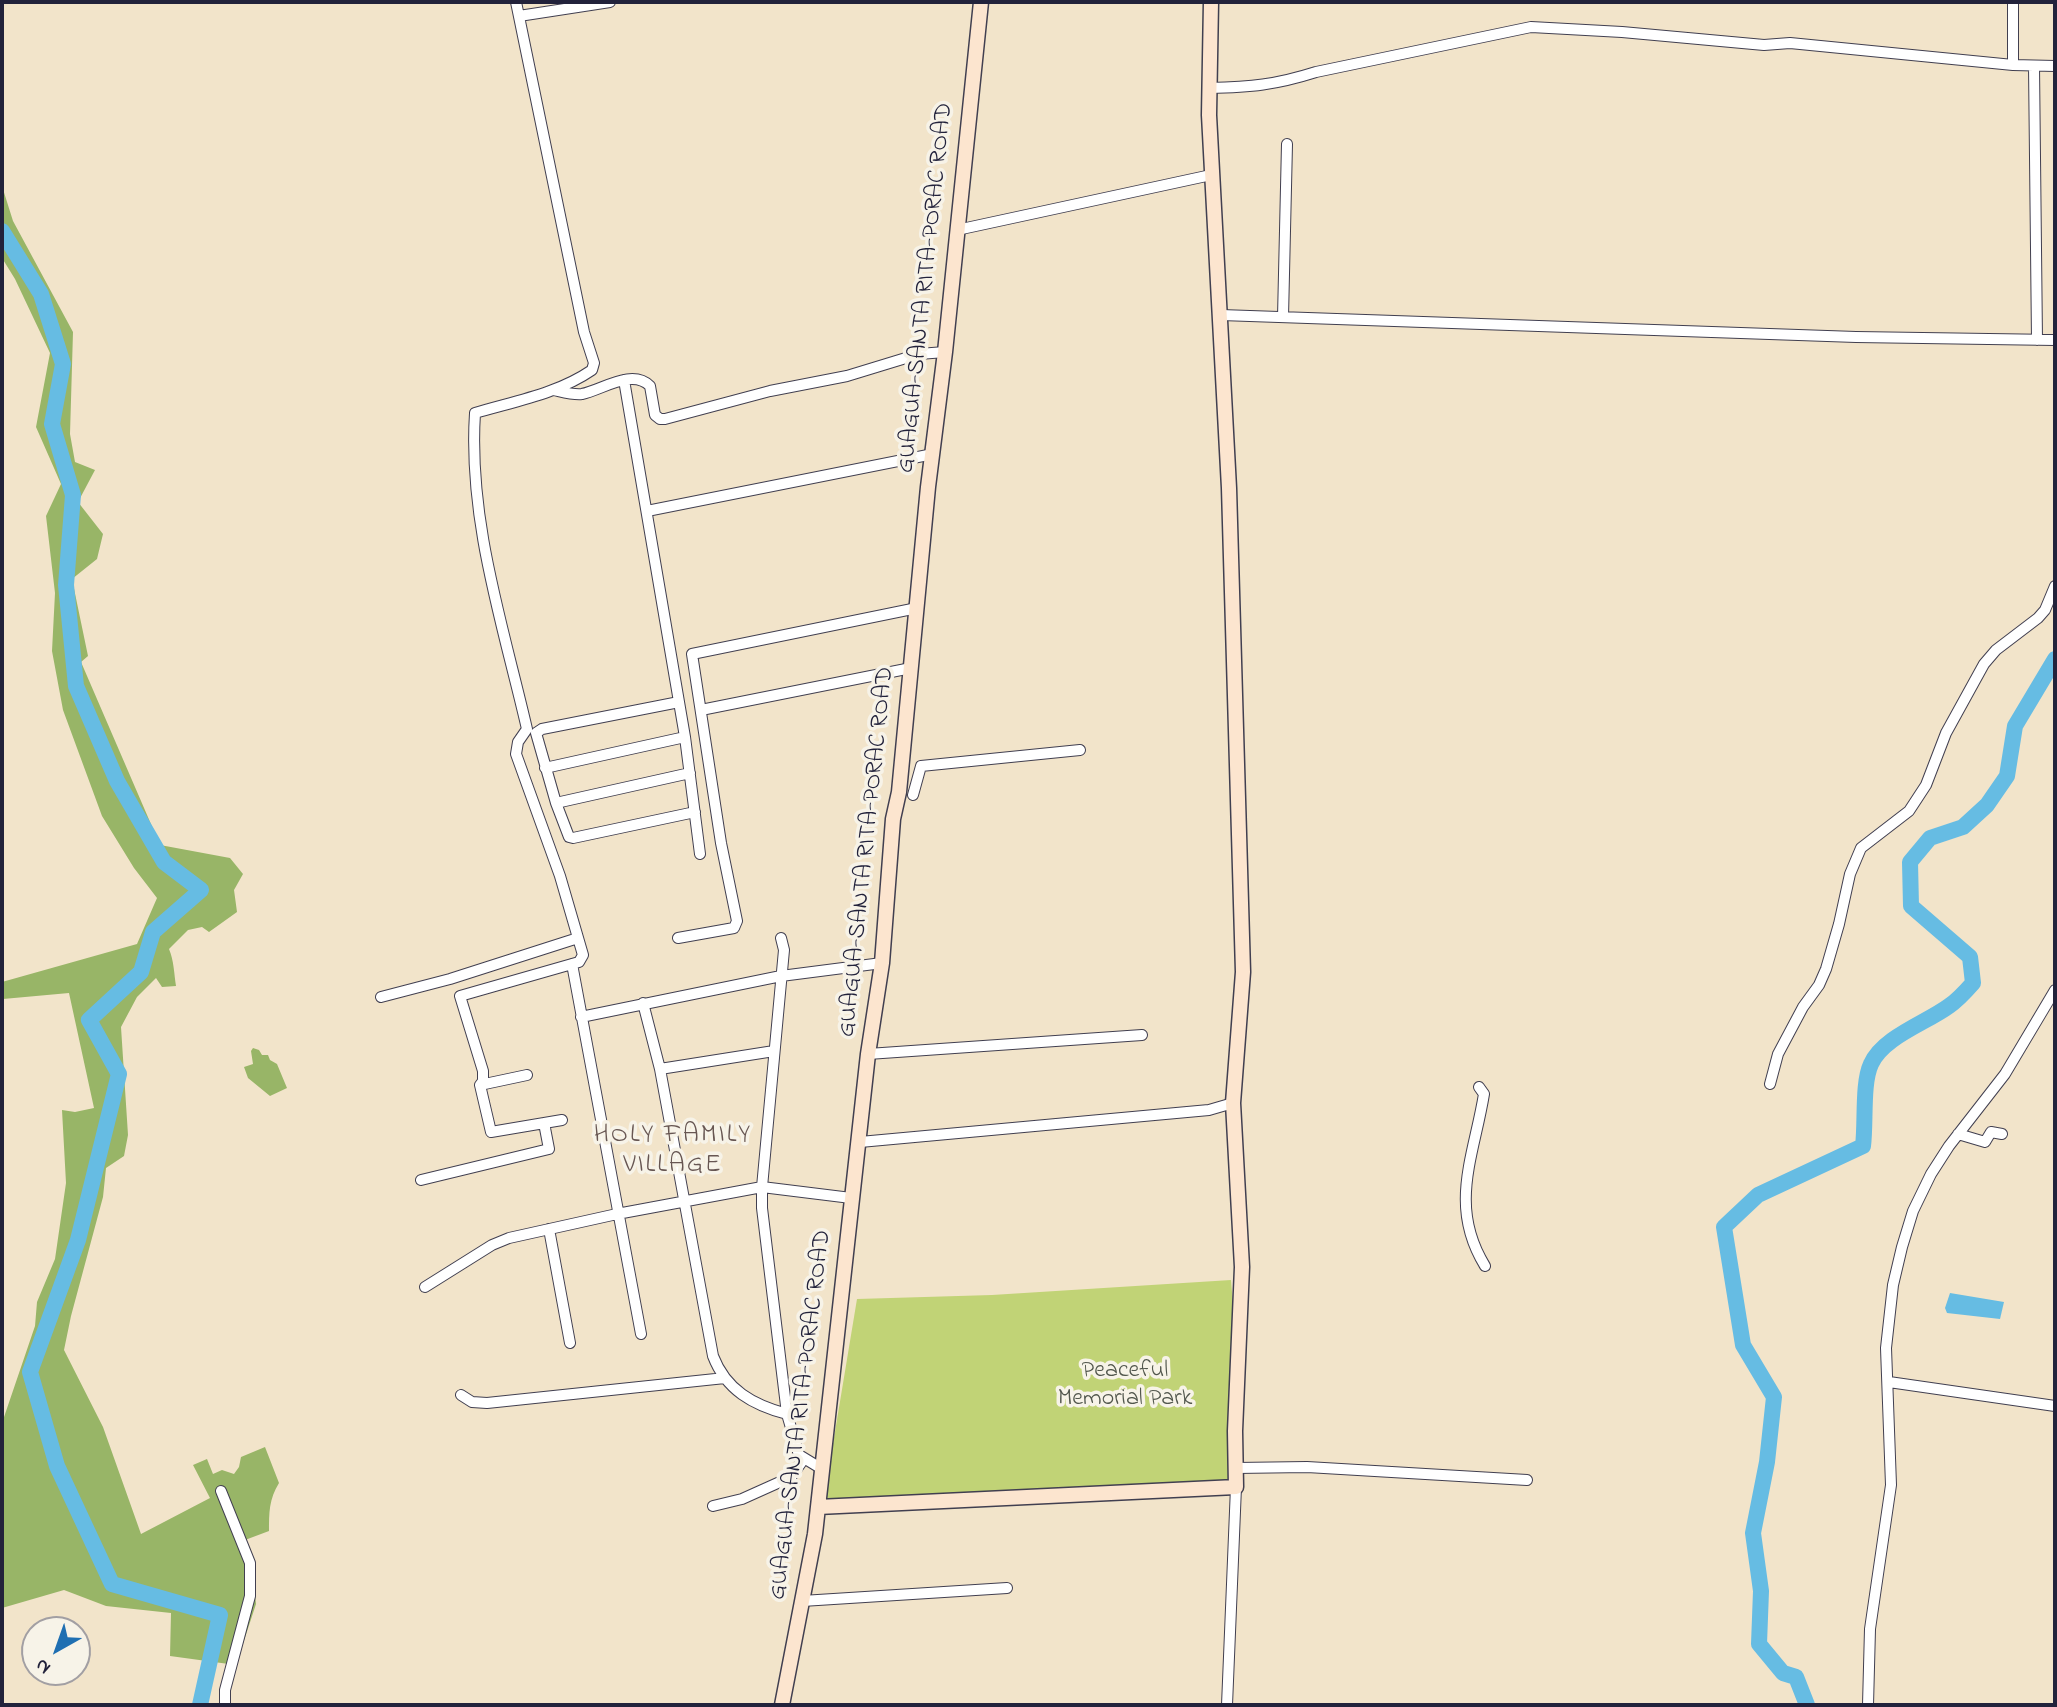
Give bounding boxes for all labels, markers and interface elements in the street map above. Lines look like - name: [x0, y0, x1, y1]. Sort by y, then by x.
- street label: GUAGUA-SANTA RITA-PORAC ROAD: [893, 101, 961, 475]
- street label: GUAGUA-SANTA RITA-PORAC ROAD: [834, 665, 902, 1039]
- district label: HOLY FAMILY VILLAGE: [595, 1121, 751, 1182]
- street label: GUAGUA-SANTA RITA-PORAC ROAD: [765, 1229, 839, 1601]
- park label: Peaceful Memorial Park: [1058, 1358, 1192, 1414]
- north arrow: [21, 1616, 91, 1686]
- text: N: [30, 1651, 57, 1680]

